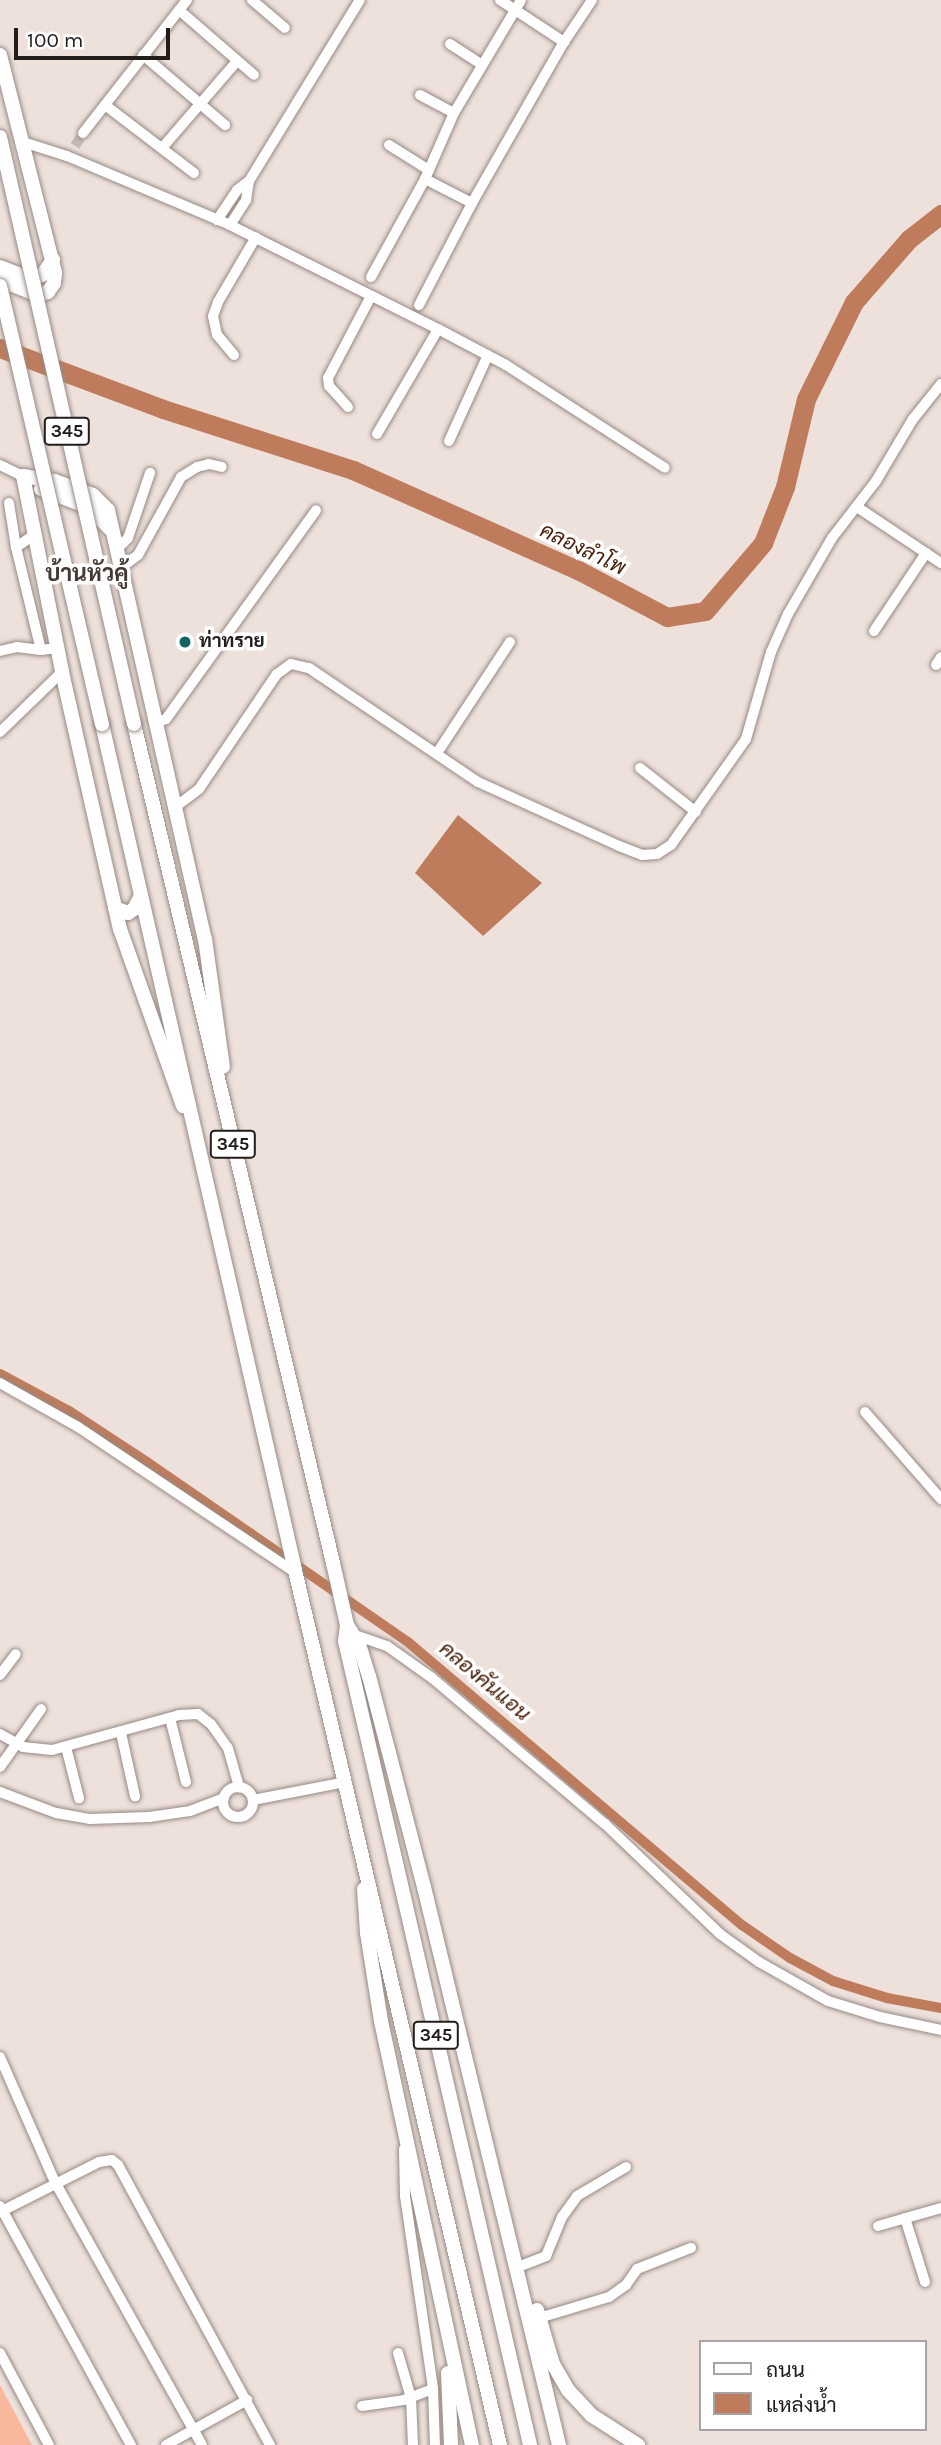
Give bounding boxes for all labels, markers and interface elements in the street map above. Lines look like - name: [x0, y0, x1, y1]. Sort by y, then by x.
- scale bar: [18, 14, 173, 58]
- text: 100 m: [27, 28, 84, 52]
- road number: 345: [42, 416, 92, 446]
- water label: คลองลำโพ: [536, 517, 630, 581]
- district label: บ้านหัวคู้: [45, 560, 129, 588]
- place label: ท่าทราย: [199, 631, 265, 653]
- marker: ท่าทราย: [177, 634, 193, 650]
- road number: 345: [208, 1129, 258, 1158]
- water label: คลองคันแอน: [435, 1636, 535, 1726]
- road number: 345: [412, 2021, 460, 2050]
- legend: [699, 2340, 927, 2431]
- text: ถนน: [766, 2358, 805, 2382]
- text: แหล่งน้ำ: [766, 2393, 837, 2417]

